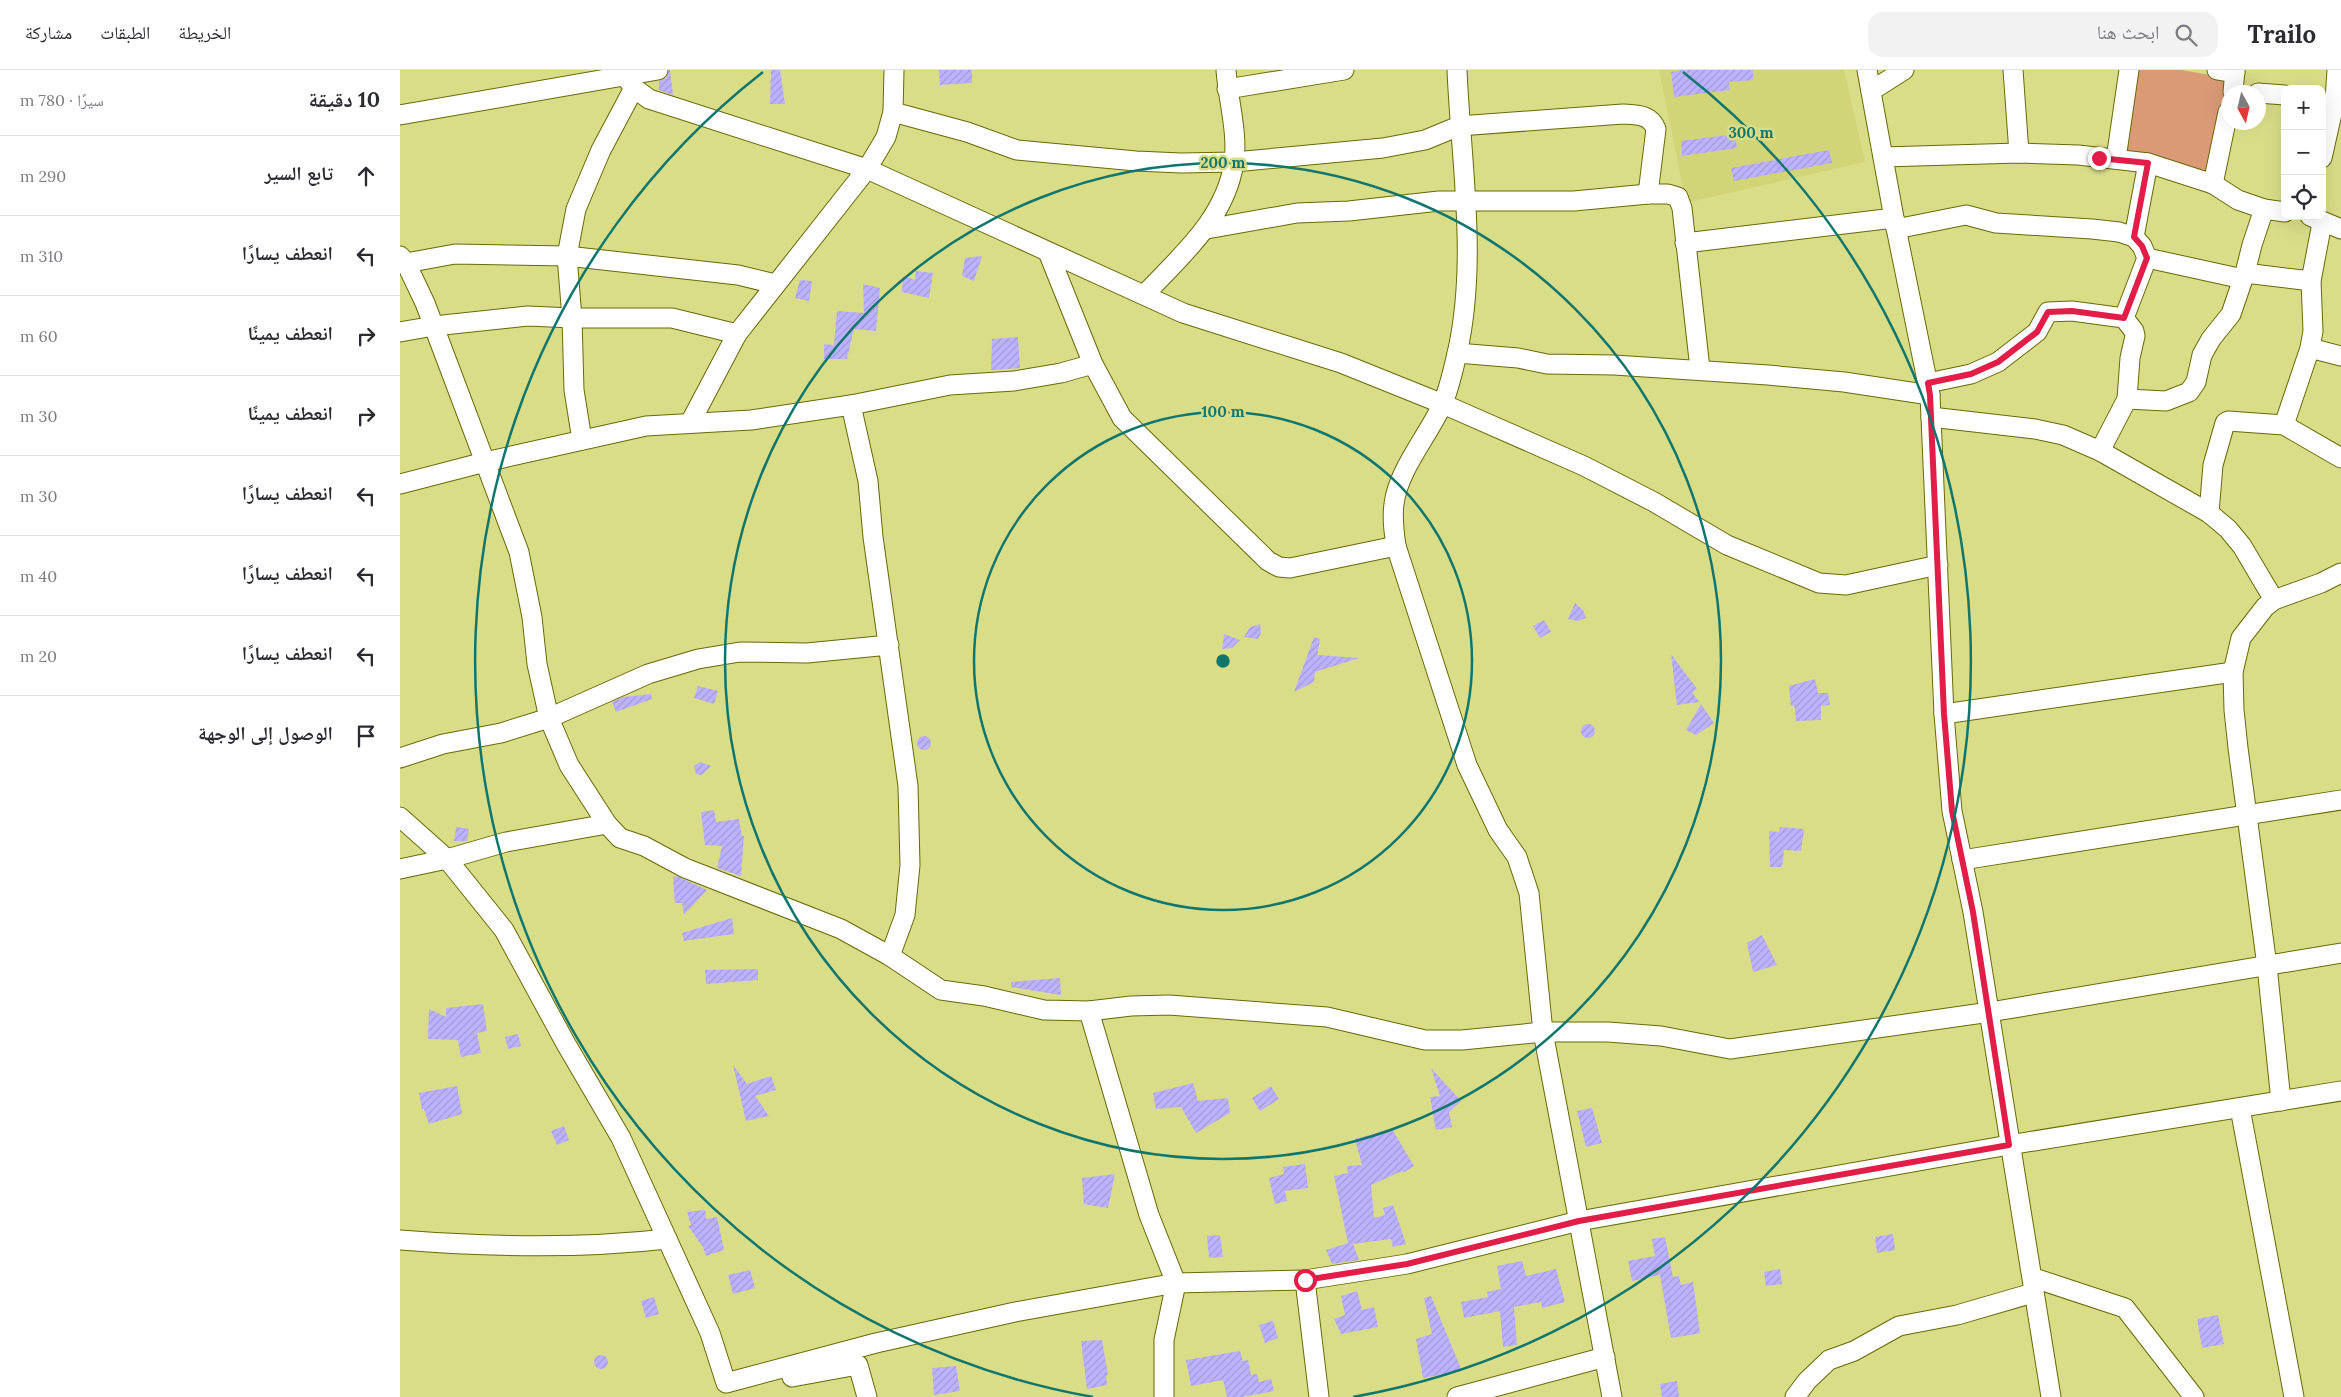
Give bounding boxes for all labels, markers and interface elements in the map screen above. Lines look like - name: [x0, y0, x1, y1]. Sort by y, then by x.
- search box: [1868, 12, 2218, 57]
- text: Trailo: [2248, 19, 2316, 50]
- text: ابحث هنا: [2097, 20, 2160, 44]
- text: مشاركة: [25, 21, 72, 44]
- text: الطبقات: [100, 21, 150, 44]
- text: الخريطة: [178, 21, 231, 44]
- icon: search: [2172, 21, 2200, 49]
- north arrow: [2221, 85, 2266, 130]
- map controls: [2281, 85, 2326, 220]
- button: +: [2281, 85, 2326, 130]
- text: 10 دقيقة: [308, 86, 380, 113]
- text: سيرًا · 780 m: [20, 90, 104, 110]
- text: 300 m: [1728, 123, 1774, 142]
- button: −: [2281, 130, 2326, 175]
- route end: [2088, 147, 2111, 170]
- text: 200 m: [1201, 153, 1246, 172]
- text: تابع السير: [265, 161, 333, 185]
- icon: ahead: [352, 162, 380, 190]
- text: 290 m: [20, 166, 66, 186]
- button: locate: [2281, 175, 2326, 220]
- text: انعطف يسارًا: [242, 241, 333, 265]
- icon: left: [352, 242, 380, 270]
- text: 310 m: [20, 246, 63, 266]
- text: انعطف يمينًا: [247, 321, 333, 345]
- icon: right: [352, 322, 380, 350]
- text: 60 m: [20, 326, 58, 346]
- text: انعطف يمينًا: [247, 401, 333, 425]
- icon: right: [352, 402, 380, 430]
- text: 100 m: [1202, 402, 1245, 421]
- text: 30 m: [20, 406, 57, 426]
- text: انعطف يسارًا: [242, 481, 333, 505]
- icon: left: [352, 482, 380, 510]
- text: 30 m: [20, 486, 57, 506]
- text: انعطف يسارًا: [242, 561, 333, 585]
- icon: left: [352, 562, 380, 590]
- text: 40 m: [20, 566, 57, 586]
- text: انعطف يسارًا: [242, 641, 333, 665]
- icon: left: [352, 642, 380, 670]
- text: 20 m: [20, 646, 57, 666]
- centre of rings: [1214, 652, 1232, 670]
- text: الوصول إلى الوجهة: [198, 721, 333, 745]
- icon: arrive: [352, 722, 380, 750]
- route start: [1294, 1269, 1317, 1292]

